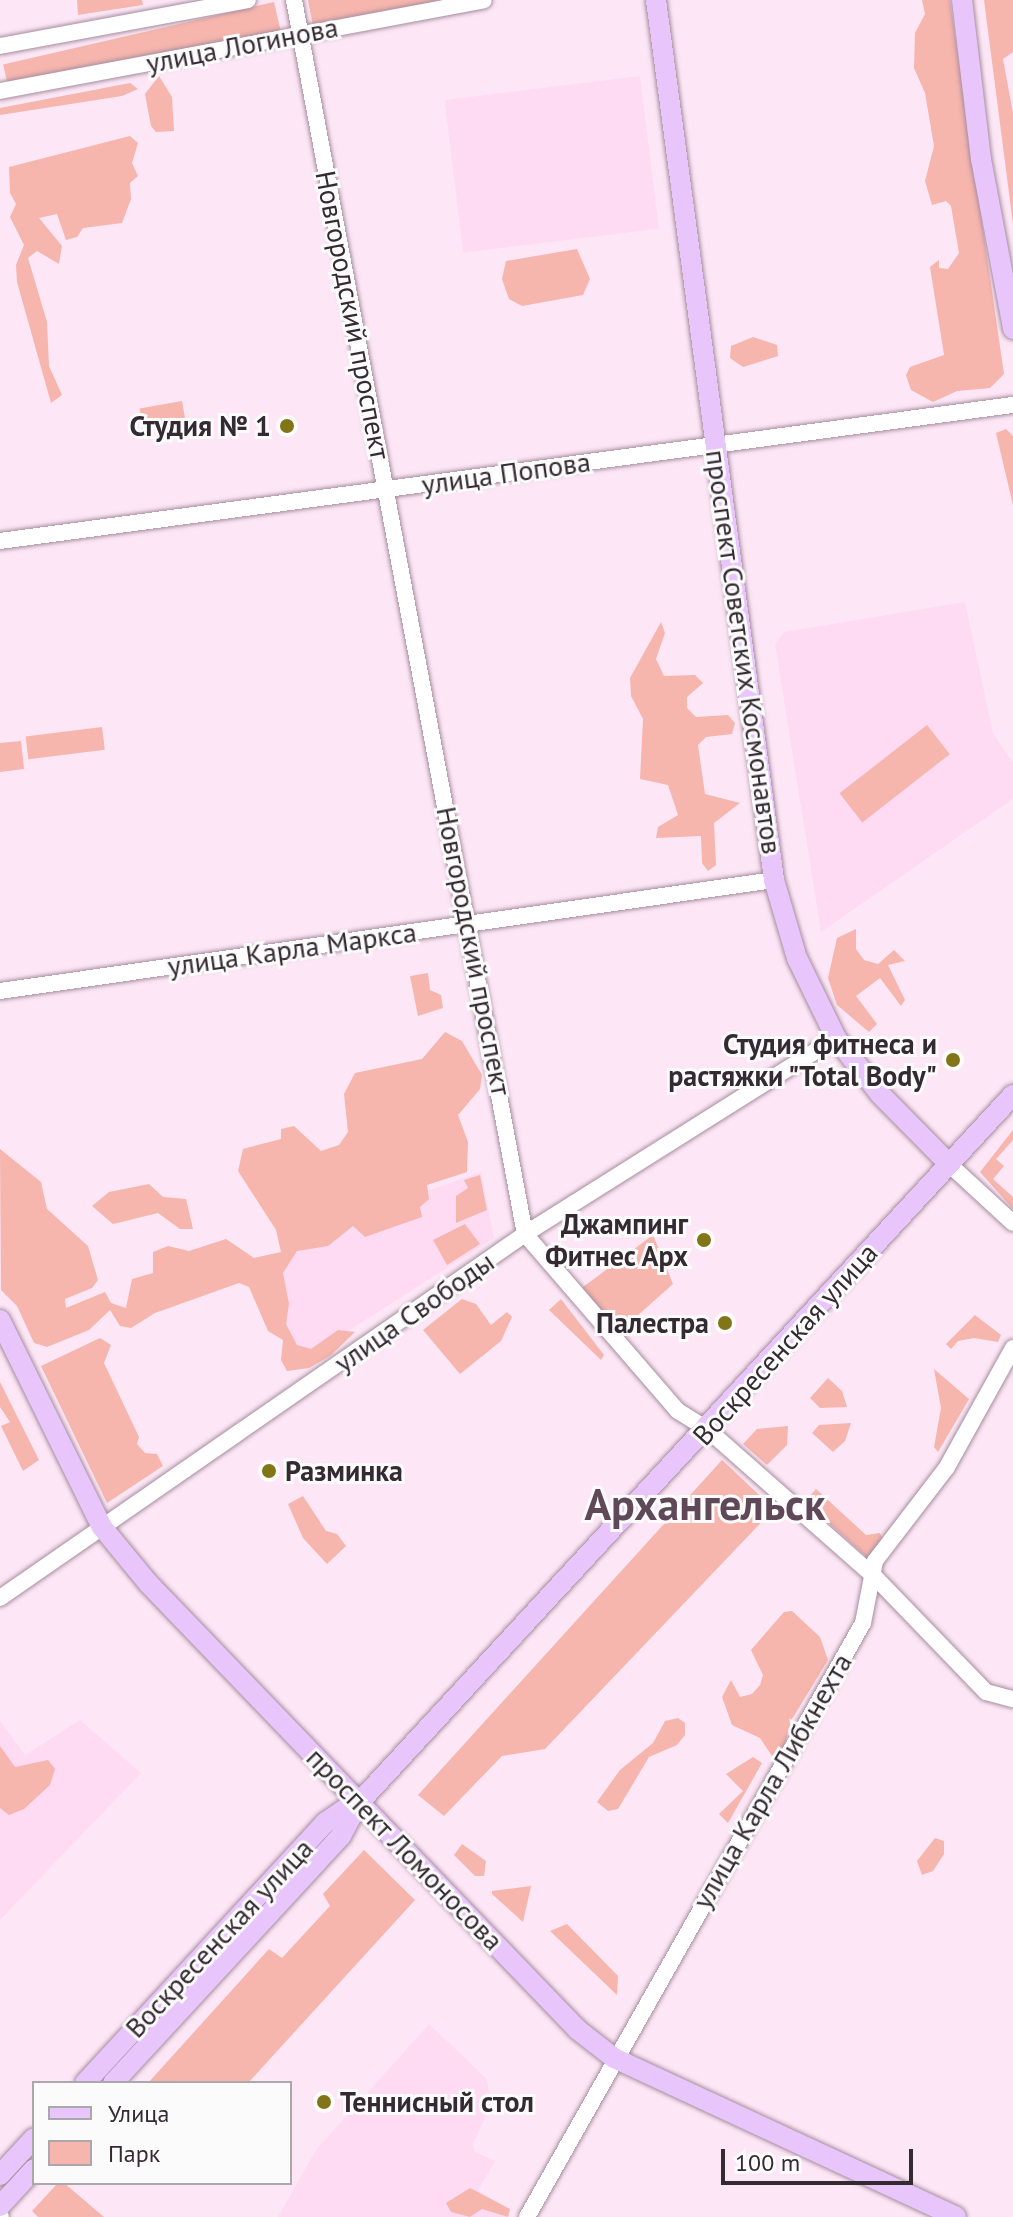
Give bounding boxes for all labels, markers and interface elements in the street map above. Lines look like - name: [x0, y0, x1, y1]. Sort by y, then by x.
- street label: улица Логинова: [143, 10, 341, 80]
- street label: Новгородский проспект: [309, 168, 397, 462]
- place label: Студия № 1: [129, 409, 271, 443]
- marker: Студия № 1: [278, 417, 296, 435]
- street label: улица Попова: [419, 445, 593, 501]
- street label: проспект Советских Космонавтов: [699, 447, 789, 857]
- street label: Новгородский проспект: [430, 804, 518, 1098]
- street label: улица Карла Маркса: [165, 915, 419, 983]
- place label: Студия фитнеса и растяжки "Total Body": [665, 1027, 937, 1093]
- marker: Студия фитнеса и растяжки "Total Body": [944, 1051, 962, 1069]
- place label: Джампинг Фитнес Арх: [544, 1207, 688, 1273]
- marker: Джампинг Фитнес Арх: [695, 1231, 713, 1249]
- street label: Воскресенская улица: [686, 1236, 884, 1452]
- street label: улица Свободы: [328, 1245, 500, 1379]
- place label: Палестра: [596, 1306, 709, 1340]
- marker: Палестра: [716, 1314, 734, 1332]
- place label: Разминка: [285, 1454, 403, 1488]
- marker: Разминка: [260, 1462, 278, 1480]
- district label: Архангельск: [584, 1478, 826, 1530]
- street label: улица Карла Либкнехта: [685, 1647, 859, 1915]
- street label: проспект Ломоносова: [299, 1740, 511, 1958]
- street label: Воскресенская улица: [118, 1832, 320, 2044]
- legend: [32, 2081, 292, 2185]
- place label: Теннисный стол: [340, 2085, 534, 2119]
- marker: Теннисный стол: [315, 2093, 333, 2111]
- text: Улица: [108, 2098, 169, 2129]
- scale bar: [725, 2133, 917, 2183]
- text: Парк: [108, 2138, 160, 2169]
- text: 100 m: [735, 2147, 800, 2178]

